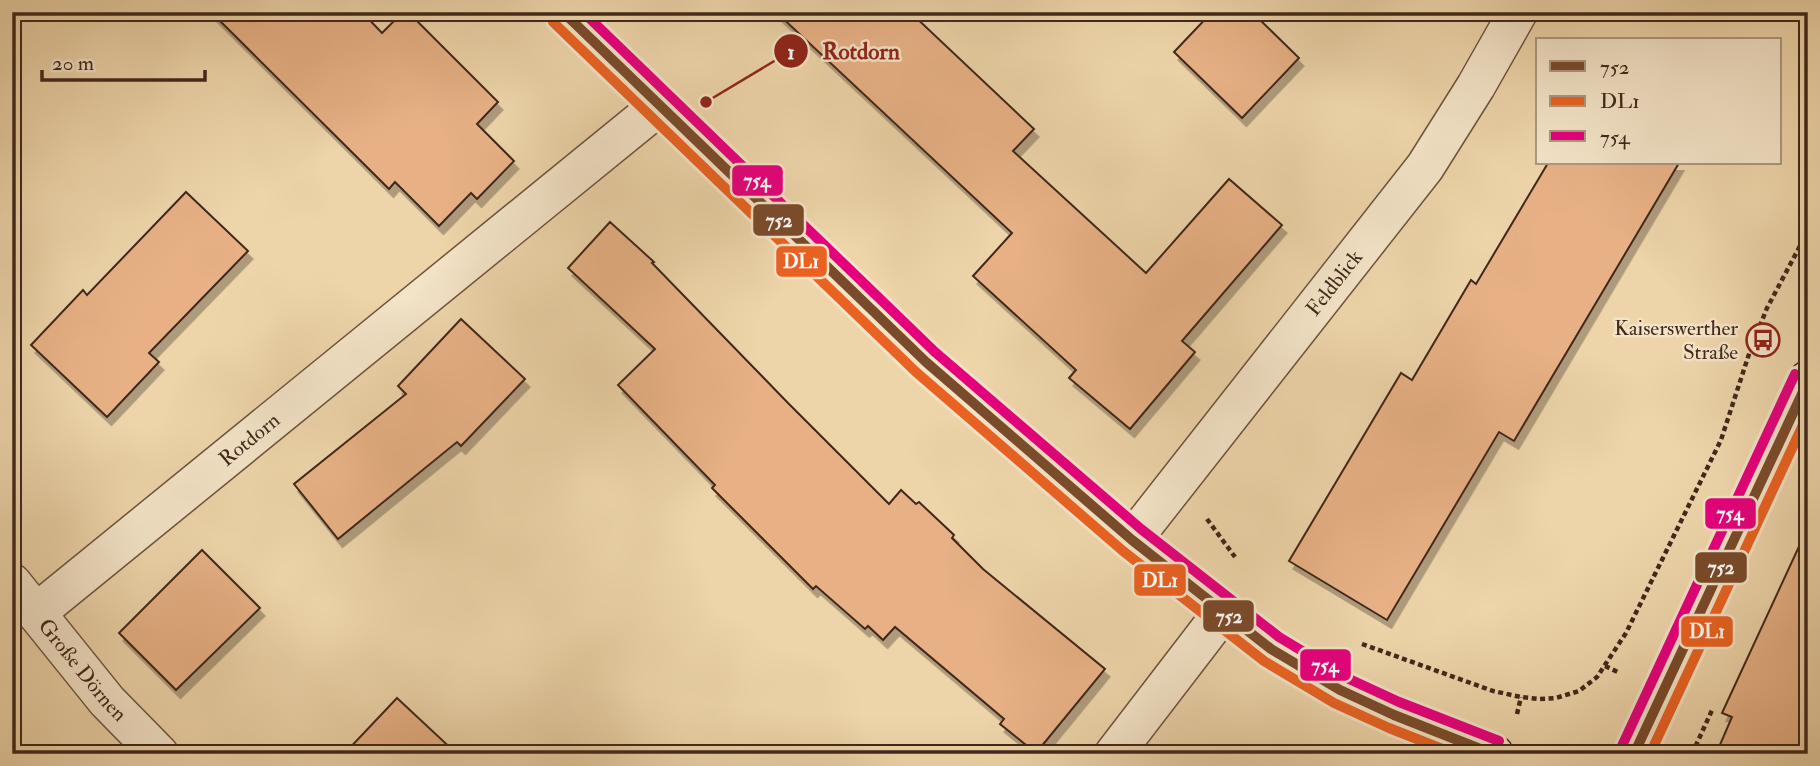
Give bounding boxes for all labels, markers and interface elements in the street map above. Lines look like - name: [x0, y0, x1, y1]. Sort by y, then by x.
- callout: Rotdorn: [773, 29, 914, 73]
- text: Rotdorn: [822, 37, 900, 66]
- scale bar: [42, 38, 205, 82]
- legend: [1536, 38, 1782, 164]
- text: 1: [787, 39, 795, 66]
- text: 20 m: [52, 50, 94, 77]
- text: 752: [1600, 54, 1629, 81]
- text: DL1: [1600, 88, 1640, 115]
- text: 754: [1600, 124, 1631, 151]
- line badge: 754: [731, 164, 784, 197]
- text: 754: [744, 169, 772, 193]
- line badge: 752: [752, 203, 805, 237]
- text: 752: [766, 209, 793, 233]
- line badge: DL1: [775, 245, 828, 278]
- street label: Feldblick: [1300, 245, 1369, 322]
- text: DL1: [783, 250, 819, 274]
- place label: Kaiserswerther Straße: [1614, 315, 1738, 366]
- bus stop icon: Kaiserswerther Straße: [1744, 321, 1782, 359]
- street label: Rotdorn: [214, 407, 286, 473]
- line badge: 754: [1704, 497, 1757, 530]
- text: 754: [1717, 502, 1745, 526]
- line badge: 752: [1694, 551, 1748, 584]
- text: 752: [1708, 556, 1735, 580]
- line badge: DL1: [1133, 563, 1187, 597]
- text: DL1: [1142, 569, 1178, 593]
- line badge: 752: [1202, 599, 1255, 633]
- text: 752: [1216, 605, 1243, 629]
- street label: Große Dörnen: [32, 613, 133, 728]
- line badge: DL1: [1680, 615, 1734, 648]
- text: DL1: [1689, 620, 1725, 644]
- line badge: 754: [1299, 648, 1352, 682]
- text: 754: [1312, 654, 1340, 678]

